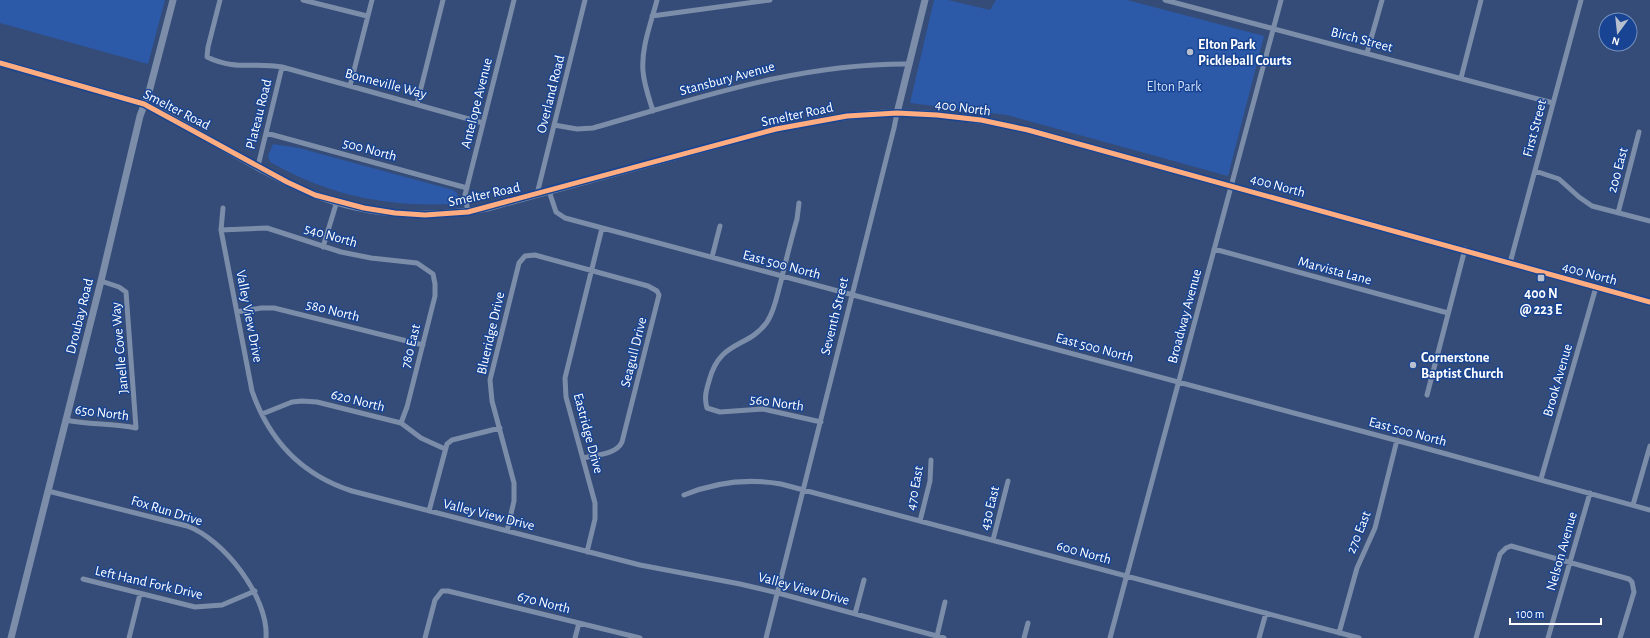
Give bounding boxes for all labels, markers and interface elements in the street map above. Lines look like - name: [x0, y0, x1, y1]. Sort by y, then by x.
- north arrow: [1598, 12, 1638, 52]
- street label: Birch Street: [1329, 25, 1395, 55]
- text: N: [1610, 35, 1621, 47]
- place label: Elton Park Pickleball Courts: [1198, 38, 1292, 68]
- marker: Elton Park Pickleball Courts: [1185, 47, 1195, 57]
- street label: Overland Road: [534, 54, 567, 135]
- street label: Antelope Avenue: [459, 56, 495, 150]
- street label: Stansbury Avenue: [678, 60, 776, 98]
- street label: Bonneville Way: [343, 66, 428, 102]
- street label: Plateau Road: [244, 78, 274, 151]
- park label: Elton Park: [1147, 80, 1202, 94]
- street label: Smelter Road: [141, 87, 212, 133]
- street label: First Street: [1521, 97, 1549, 159]
- street label: 400 North: [934, 98, 992, 118]
- street label: Smelter Road: [760, 101, 834, 129]
- street label: 500 North: [341, 136, 398, 164]
- street label: 200 East: [1605, 146, 1631, 194]
- street label: 400 North: [1249, 172, 1307, 200]
- street label: Smelter Road: [447, 181, 521, 209]
- street label: 540 North: [303, 222, 359, 250]
- street label: East 500 North: [741, 248, 822, 282]
- street label: Marvista Lane: [1296, 254, 1373, 287]
- street label: 400 North: [1561, 260, 1619, 288]
- street label: Broadway Avenue: [1166, 268, 1204, 365]
- street label: Valley View Drive: [233, 269, 265, 364]
- marker: 400 N @ 223 E: [1536, 273, 1546, 283]
- street label: Seventh Street: [819, 276, 851, 356]
- street label: Droubay Road: [64, 277, 96, 355]
- place label: 400 N @ 223 E: [1520, 287, 1562, 317]
- street label: Blueridge Drive: [475, 291, 507, 376]
- street label: 580 North: [305, 298, 361, 324]
- street label: Janelle Cove Way: [109, 302, 131, 394]
- street label: Seagull Drive: [619, 316, 649, 389]
- street label: 780 East: [399, 322, 423, 370]
- street label: East 500 North: [1054, 331, 1135, 365]
- street label: Brook Avenue: [1541, 342, 1575, 418]
- place label: Cornerstone Baptist Church: [1421, 351, 1503, 381]
- marker: Cornerstone Baptist Church: [1408, 360, 1418, 370]
- street label: 620 North: [329, 388, 386, 414]
- street label: Eastridge Drive: [571, 392, 605, 475]
- street label: 560 North: [749, 392, 805, 414]
- street label: 650 North: [74, 403, 130, 423]
- street label: East 500 North: [1367, 415, 1448, 449]
- street label: 470 East: [904, 464, 926, 512]
- street label: 430 East: [978, 484, 1002, 532]
- street label: Fox Run Drive: [129, 493, 204, 528]
- street label: Valley View Drive: [442, 497, 536, 533]
- street label: 270 East: [1344, 509, 1374, 556]
- street label: Nelson Avenue: [1544, 510, 1580, 592]
- street label: 600 North: [1055, 539, 1113, 567]
- street label: Left Hand Fork Drive: [93, 564, 204, 602]
- street label: Valley View Drive: [757, 570, 851, 608]
- street label: 670 North: [516, 590, 572, 616]
- scale bar: [1510, 600, 1601, 626]
- text: 100 m: [1516, 608, 1544, 620]

